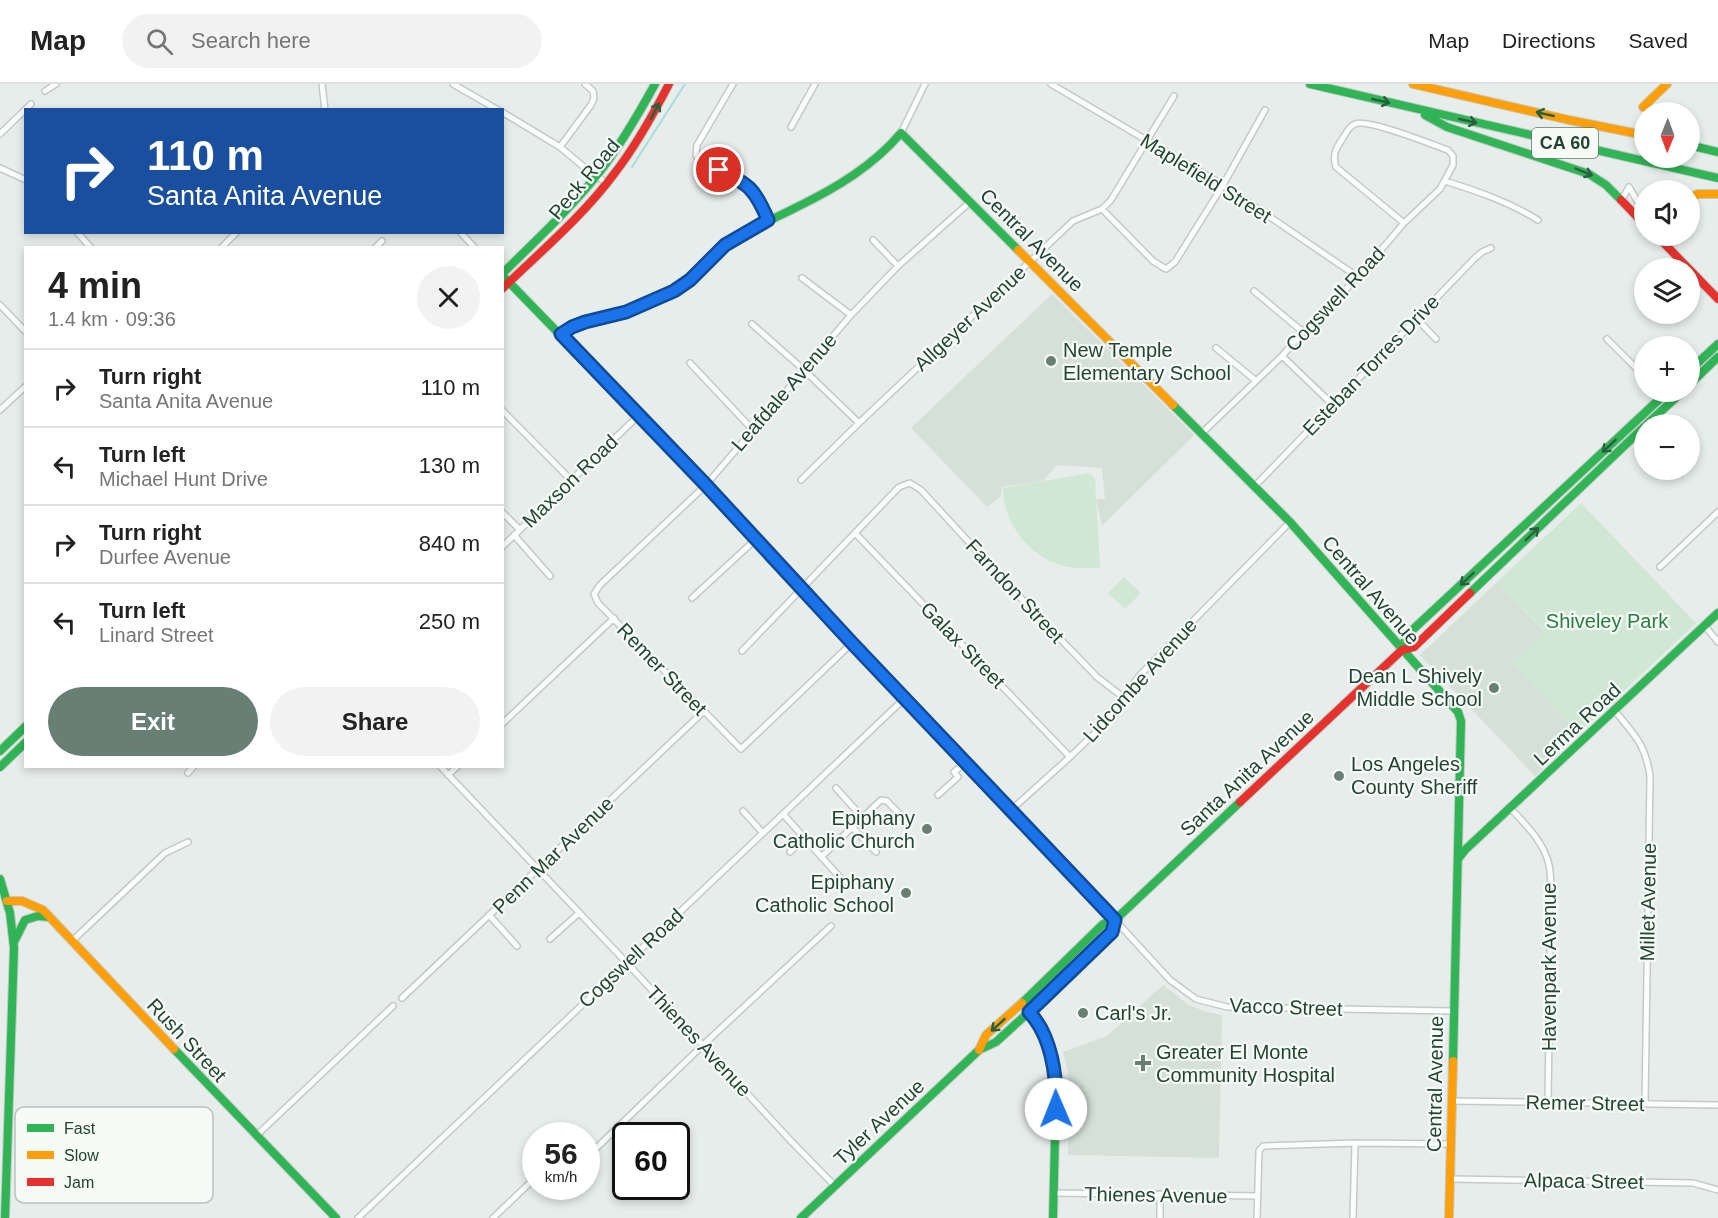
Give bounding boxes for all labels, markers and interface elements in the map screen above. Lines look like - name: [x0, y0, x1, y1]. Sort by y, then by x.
- search box: [122, 14, 542, 68]
- text: Map: [30, 25, 86, 56]
- icon: search: [143, 25, 176, 58]
- text: Search here: [191, 28, 311, 53]
- text: Map: [1428, 29, 1469, 52]
- text: Directions: [1502, 29, 1595, 52]
- text: Saved: [1628, 29, 1688, 52]
- one-way arrow: [1371, 95, 1390, 107]
- north arrow: [1634, 102, 1700, 168]
- map controls: [1634, 102, 1700, 480]
- one-way arrow: [649, 103, 661, 120]
- one-way arrow: [1536, 108, 1555, 120]
- one-way arrow: [1458, 116, 1478, 127]
- road number: CA 60: [1532, 128, 1598, 158]
- street label: Maplefield Street: [1137, 129, 1276, 227]
- icon: right: [48, 132, 126, 210]
- text: 110 m: [147, 132, 264, 179]
- street label: Peck Road: [544, 134, 624, 224]
- pin: [693, 144, 744, 195]
- icon: arrive: [702, 153, 735, 186]
- one-way arrow: [1574, 167, 1592, 179]
- button: sound: [1634, 180, 1700, 246]
- text: Santa Anita Avenue: [147, 181, 382, 211]
- street label: Central Avenue: [976, 184, 1088, 296]
- street label: Cogswell Road: [1281, 242, 1389, 356]
- button: layers: [1634, 258, 1700, 324]
- street label: Allgeyer Avenue: [910, 261, 1030, 375]
- text: 4 min: [48, 265, 142, 306]
- button: close: [417, 266, 480, 329]
- street label: Esteban Torres Drive: [1298, 290, 1444, 440]
- text: 1.4 km · 09:36: [48, 308, 176, 330]
- street label: Leafdale Avenue: [727, 329, 841, 455]
- button: +: [1634, 336, 1700, 402]
- place label: New Temple Elementary School: [1063, 339, 1231, 384]
- marker: New Temple Elementary School: [1044, 354, 1058, 368]
- text: Turn right: [99, 364, 201, 389]
- icon: right: [48, 372, 81, 405]
- text: 110 m: [420, 375, 480, 400]
- text: Santa Anita Avenue: [99, 390, 273, 412]
- button: −: [1634, 414, 1700, 480]
- street label: Maxson Road: [518, 430, 622, 532]
- one-way arrow: [1602, 439, 1617, 453]
- text: Turn left: [99, 442, 185, 467]
- icon: left: [48, 450, 81, 483]
- text: 130 m: [419, 453, 480, 478]
- text: Michael Hunt Drive: [99, 468, 268, 490]
- text: Turn right: [99, 520, 201, 545]
- one-way arrow: [1524, 527, 1539, 541]
- icon: right: [48, 528, 81, 561]
- text: 840 m: [419, 531, 480, 556]
- street label: Central Avenue: [1318, 531, 1424, 649]
- street label: Farndon Street: [961, 535, 1069, 648]
- text: Durfee Avenue: [99, 546, 231, 568]
- one-way arrow: [1459, 572, 1474, 586]
- street label: Galax Street: [916, 597, 1010, 693]
- text: Turn left: [99, 598, 185, 623]
- icon: left: [48, 606, 81, 639]
- text: 250 m: [419, 609, 480, 634]
- park label: Shiveley Park: [1546, 610, 1669, 632]
- street label: Lidcombe Avenue: [1079, 614, 1201, 746]
- street label: Remer Street: [613, 619, 712, 720]
- text: Linard Street: [99, 624, 214, 646]
- place label: Dean L Shively Middle School: [1348, 665, 1482, 710]
- street label: Lerma Road: [1529, 678, 1625, 770]
- marker: Dean L Shively Middle School: [1487, 681, 1501, 695]
- button: Exit: [48, 687, 258, 756]
- button: Share: [270, 687, 480, 756]
- street label: Santa Anita Avenue: [1176, 706, 1318, 840]
- place label: Los Angeles County Sheriff: [1351, 753, 1478, 798]
- marker: Los Angeles County Sheriff: [1332, 769, 1346, 783]
- street label: Penn Mar Avenue: [488, 792, 618, 918]
- place label: Epiphany Catholic Church: [773, 807, 915, 852]
- marker: Epiphany Catholic Church: [920, 822, 934, 836]
- street label: Millet Avenue: [1636, 843, 1660, 961]
- place label: Epiphany Catholic School: [755, 871, 894, 916]
- street label: Havenpark Avenue: [1538, 883, 1560, 1051]
- marker: Epiphany Catholic School: [899, 886, 913, 900]
- street label: Cogswell Road: [574, 904, 688, 1012]
- street label: Thienes Avenue: [642, 981, 756, 1101]
- street label: Rush Street: [143, 994, 231, 1086]
- street label: Vacco Street: [1229, 994, 1343, 1020]
- place label: Carl's Jr.: [1095, 1002, 1172, 1024]
- marker: Carl's Jr.: [1076, 1006, 1090, 1020]
- street label: Central Avenue: [1423, 1016, 1447, 1152]
- one-way arrow: [991, 1018, 1006, 1032]
- place label: Greater El Monte Community Hospital: [1156, 1041, 1335, 1086]
- marker: Greater El Monte Community Hospital: [1134, 1054, 1152, 1072]
- street label: Tyler Avenue: [829, 1075, 929, 1169]
- position arrow: [1024, 1077, 1088, 1141]
- street label: Remer Street: [1525, 1091, 1645, 1115]
- legend: [15, 1107, 213, 1203]
- text: Fast: [64, 1120, 96, 1137]
- speed limit sign: 60: [612, 1122, 690, 1200]
- text: 56: [544, 1137, 578, 1170]
- text: Slow: [64, 1147, 99, 1164]
- text: km/h: [545, 1168, 577, 1185]
- street label: Alpaca Street: [1524, 1169, 1645, 1193]
- text: Jam: [64, 1174, 94, 1191]
- street label: Thienes Avenue: [1084, 1183, 1228, 1207]

